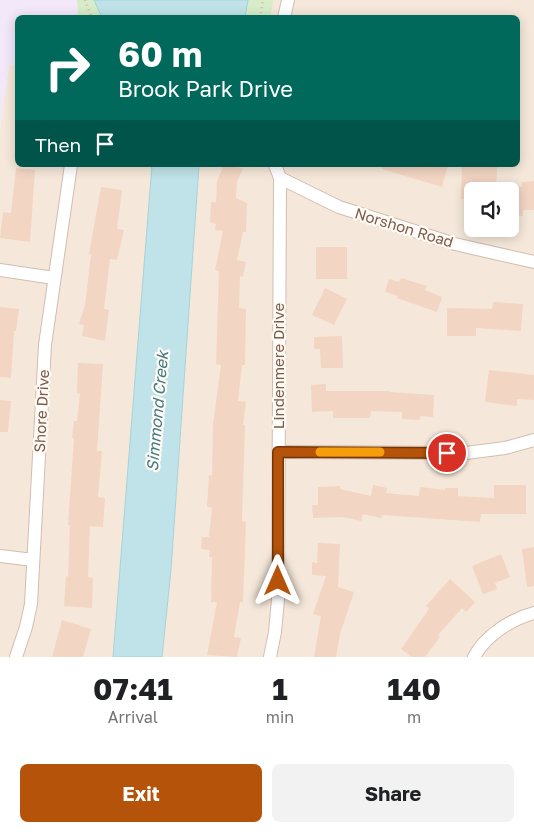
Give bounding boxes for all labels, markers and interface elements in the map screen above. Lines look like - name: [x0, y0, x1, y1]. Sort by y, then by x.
- text: 60 m: [118, 33, 202, 75]
- icon: right: [35, 35, 100, 100]
- text: Brook Park Drive: [118, 75, 293, 102]
- icon: arrive: [91, 130, 119, 158]
- text: Then: [35, 133, 81, 156]
- map controls: [464, 182, 519, 237]
- button: sound: [464, 182, 519, 237]
- street label: Norshon Road: [353, 204, 456, 251]
- street label: Lindenmere Drive: [269, 303, 287, 429]
- water label: Simmond Creek: [142, 348, 172, 472]
- street label: Shore Drive: [30, 369, 52, 453]
- pin: [426, 432, 468, 474]
- icon: arrive: [433, 439, 461, 467]
- position arrow: [251, 554, 303, 606]
- text: 07:41: [93, 671, 173, 707]
- text: 1: [272, 671, 288, 707]
- text: 140: [387, 671, 441, 707]
- text: Arrival: [108, 707, 158, 727]
- text: min: [266, 707, 294, 727]
- text: m: [407, 707, 421, 727]
- button: Exit: [20, 764, 262, 822]
- button: Share: [272, 764, 514, 822]

